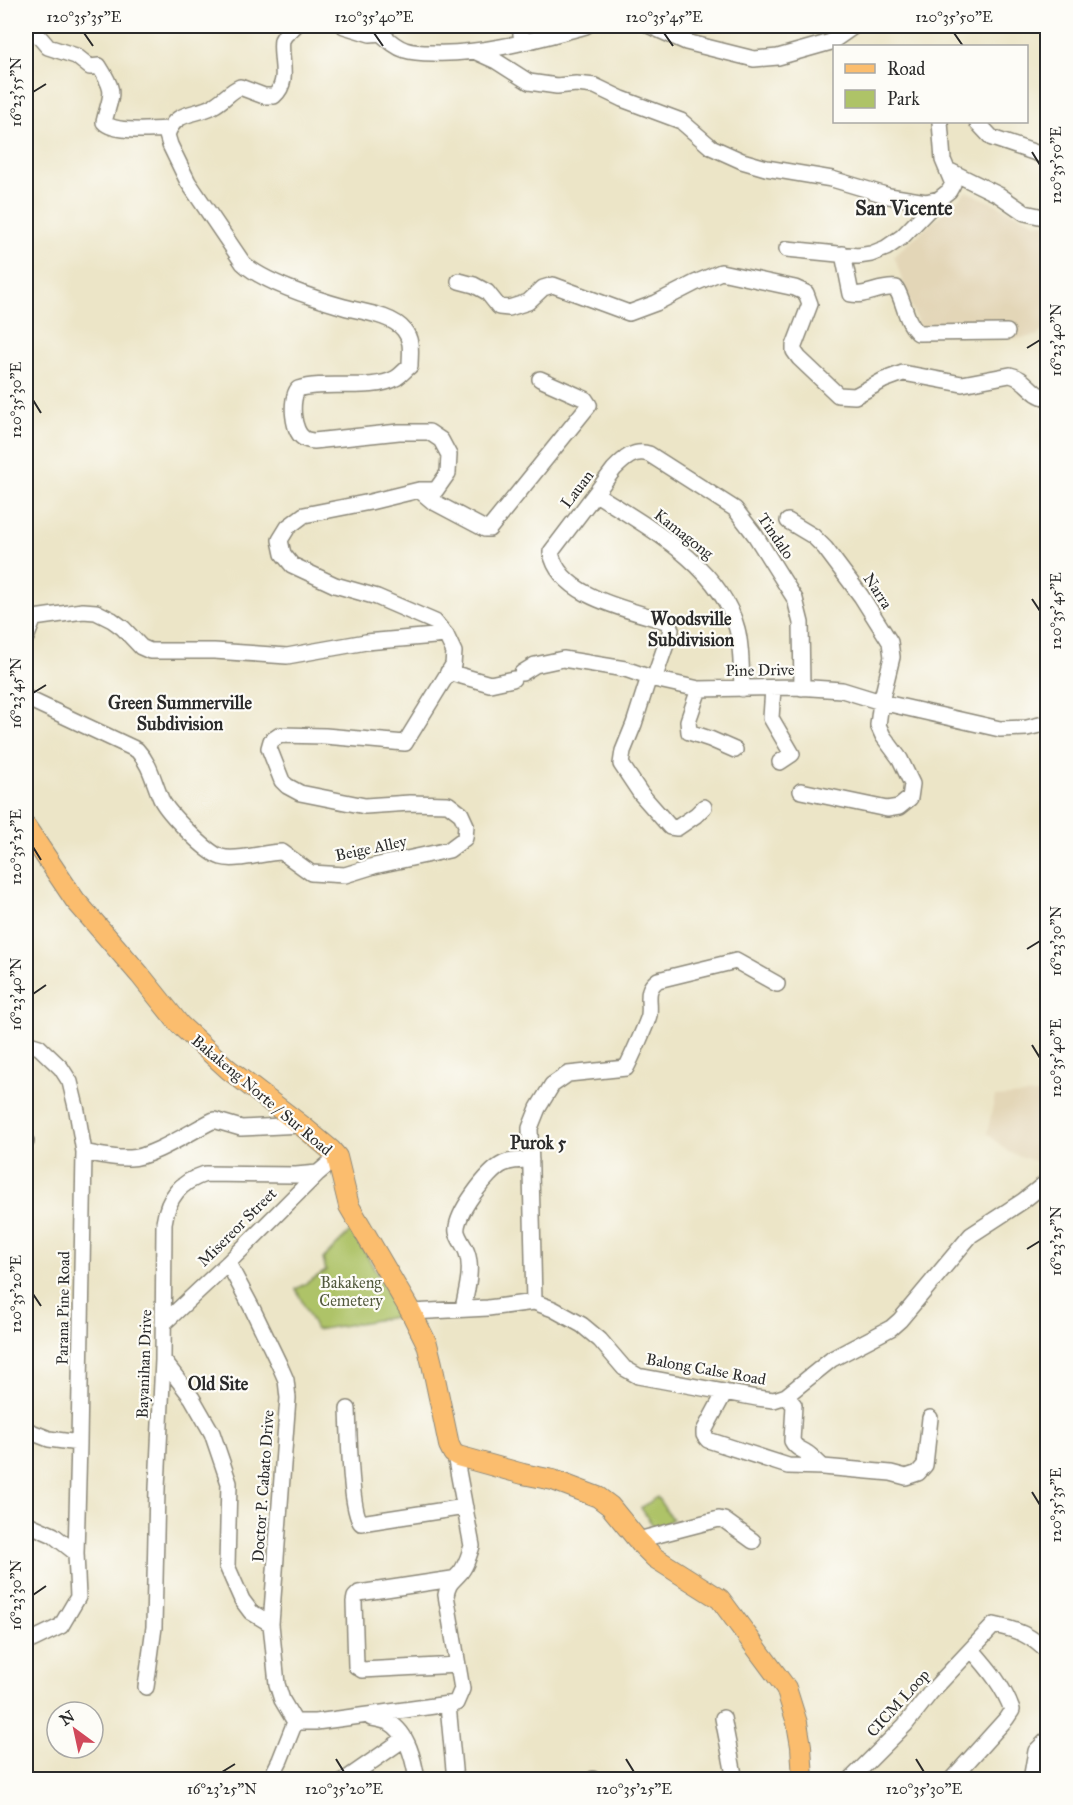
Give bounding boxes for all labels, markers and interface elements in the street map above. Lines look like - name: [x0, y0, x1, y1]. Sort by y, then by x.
- text: 120°35'35"E: [47, 8, 122, 26]
- text: 120°35'40"E: [334, 8, 414, 26]
- text: 120°35'45"E: [625, 8, 703, 26]
- text: 120°35'50"E: [915, 8, 993, 26]
- legend: [833, 45, 1028, 123]
- text: 16°23'55"N: [7, 57, 25, 127]
- text: Road: [887, 58, 925, 80]
- text: Park: [887, 88, 920, 110]
- text: 120°35'50"E: [1047, 126, 1065, 204]
- district label: San Vicente: [855, 196, 953, 220]
- text: 16°23'40"N: [1047, 303, 1065, 376]
- text: 120°35'30"E: [7, 361, 25, 438]
- street label: Lauan: [557, 466, 598, 512]
- street label: Kamagong: [650, 505, 718, 564]
- street label: Tindalo: [754, 509, 798, 563]
- street label: Narra: [859, 570, 897, 613]
- text: 120°35'45"E: [1047, 572, 1065, 650]
- district label: Woodsville Subdivision: [648, 608, 735, 651]
- text: 16°23'45"N: [7, 657, 25, 729]
- street label: Pine Drive: [725, 660, 795, 680]
- district label: Green Summerville Subdivision: [108, 692, 252, 735]
- text: 120°35'25"E: [7, 809, 25, 885]
- street label: Beige Alley: [333, 831, 409, 866]
- text: 16°23'30"N: [1047, 905, 1065, 976]
- text: 16°23'40"N: [7, 957, 25, 1030]
- text: 120°35'40"E: [1047, 1018, 1065, 1098]
- street label: Bakakeng Norte / Sur Road: [187, 1031, 336, 1160]
- district label: Purok 5: [510, 1132, 567, 1154]
- street label: Misereor Street: [194, 1184, 280, 1270]
- text: 16°23'25"N: [1047, 1206, 1065, 1276]
- street label: Parana Pine Road: [53, 1251, 73, 1365]
- text: 120°35'20"E: [7, 1255, 25, 1333]
- park label: Bakakeng Cemetery: [319, 1273, 383, 1310]
- street label: Bayanihan Drive: [133, 1309, 155, 1419]
- street label: Balong Calse Road: [644, 1349, 767, 1390]
- district label: Old Site: [188, 1373, 249, 1395]
- street label: Doctor P. Cabato Drive: [248, 1409, 278, 1563]
- text: 120°35'35"E: [1047, 1467, 1065, 1542]
- text: 16°23'30"N: [7, 1559, 25, 1630]
- street label: CICM Loop: [863, 1665, 933, 1741]
- north arrow: [45, 1700, 105, 1760]
- text: N: [56, 1706, 78, 1730]
- text: 16°23'25"N: [187, 1780, 257, 1798]
- text: 120°35'20"E: [305, 1780, 383, 1798]
- text: 120°35'25"E: [596, 1780, 672, 1798]
- text: 120°35'30"E: [886, 1780, 963, 1798]

